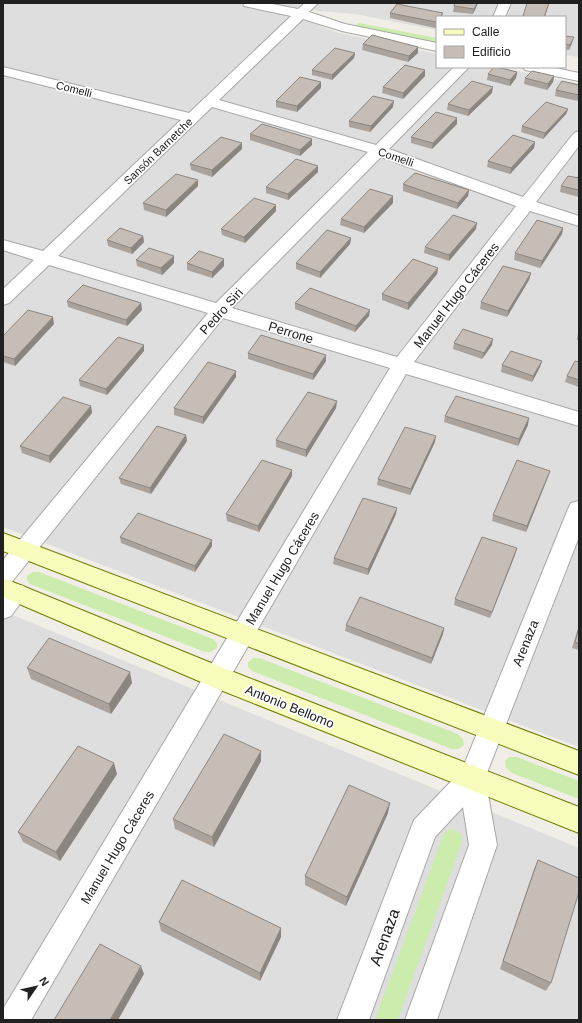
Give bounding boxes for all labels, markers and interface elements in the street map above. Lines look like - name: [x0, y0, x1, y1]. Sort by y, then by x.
- legend: [436, 16, 566, 68]
- text: Calle: [472, 25, 500, 39]
- text: Edificio: [472, 45, 511, 59]
- street label: Comelli: [55, 79, 93, 99]
- street label: Sansón Barnetche: [121, 115, 195, 187]
- street label: Comelli: [377, 145, 415, 169]
- street label: Manuel Hugo Cáceres: [411, 239, 502, 351]
- street label: Pedro Siri: [197, 285, 246, 338]
- street label: Perrone: [267, 319, 315, 346]
- street label: Manuel Hugo Cáceres: [243, 509, 322, 628]
- street label: Arenaza: [509, 617, 542, 668]
- street label: Antonio Bellomo: [243, 682, 337, 731]
- street label: Manuel Hugo Cáceres: [78, 788, 157, 907]
- street label: Arenaza: [366, 906, 403, 968]
- north arrow: [16, 967, 56, 1007]
- text: N: [37, 975, 52, 988]

